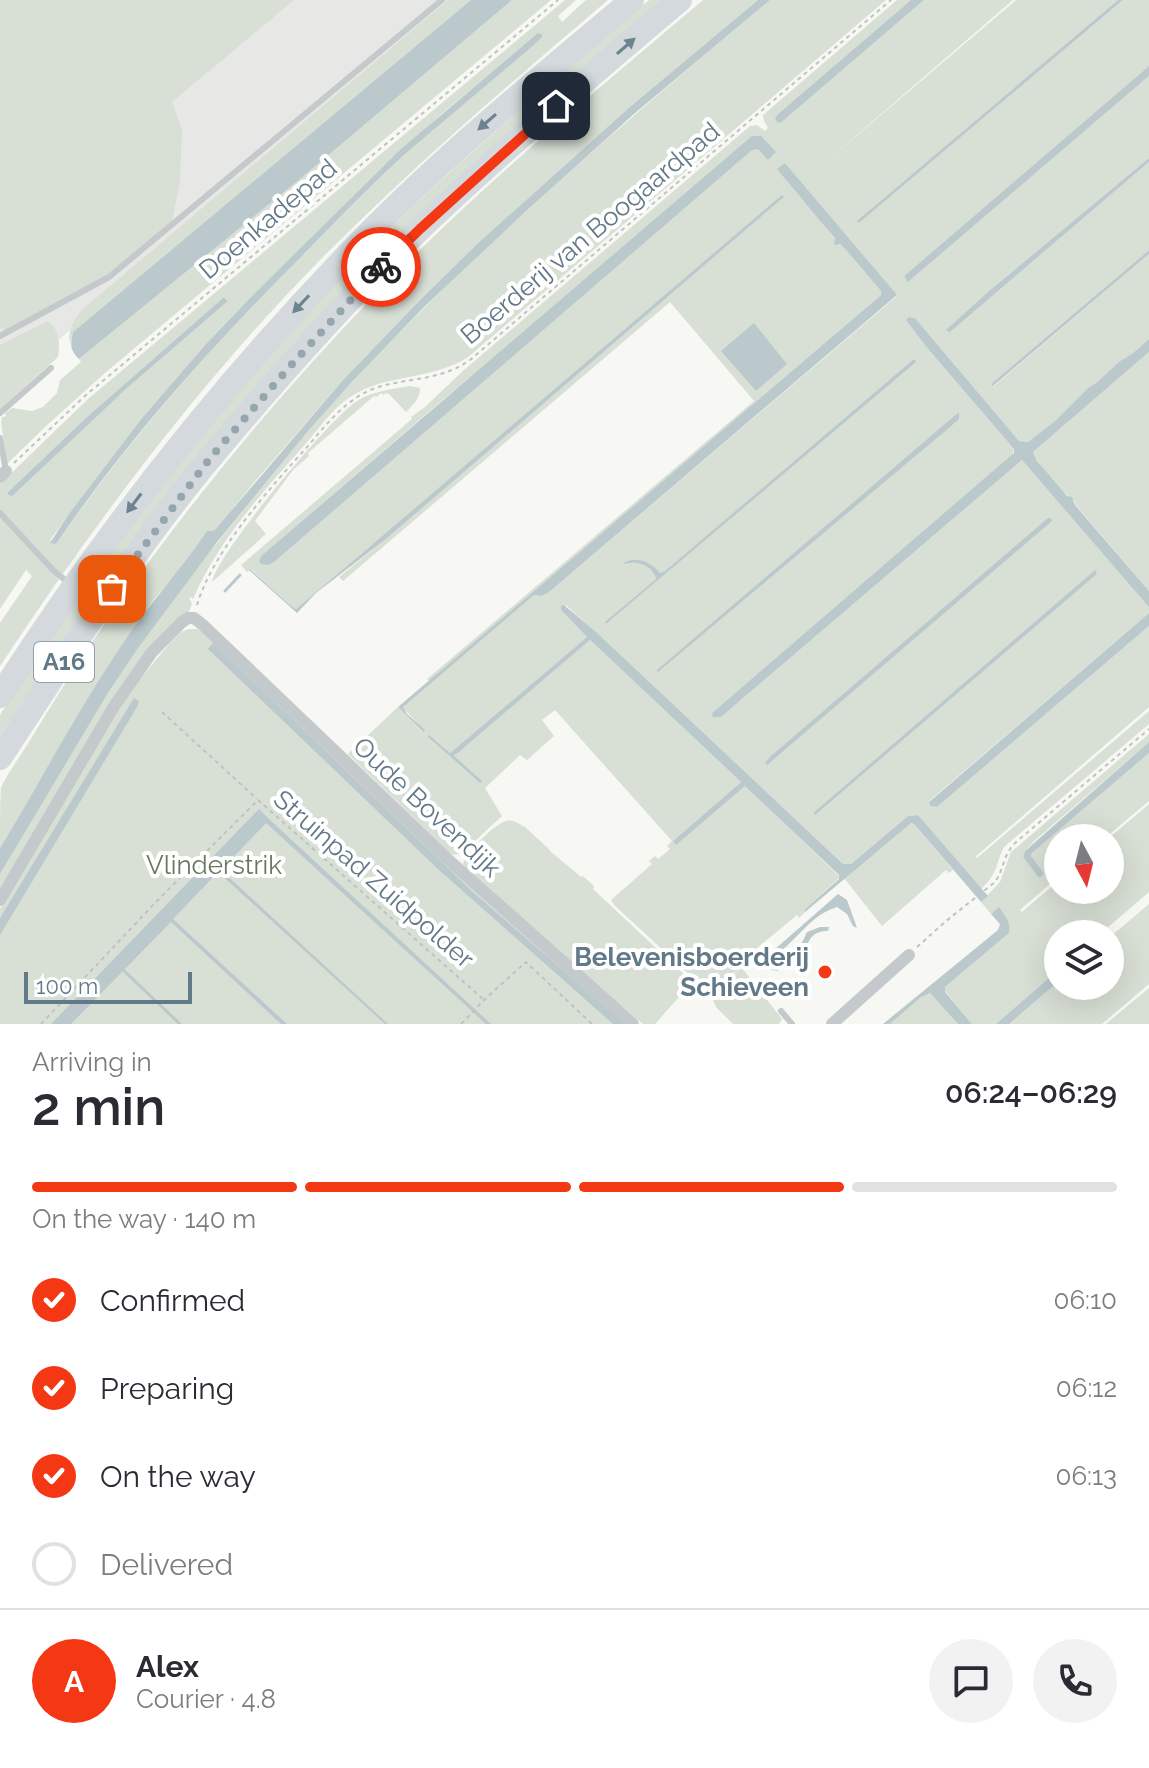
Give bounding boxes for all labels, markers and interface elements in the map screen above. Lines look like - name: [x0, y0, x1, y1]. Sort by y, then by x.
- one-way arrow: [615, 38, 635, 55]
- pin: [522, 72, 590, 140]
- icon: home: [534, 84, 578, 128]
- one-way arrow: [478, 113, 498, 130]
- street label: Boerderij van Boogaardpad: [455, 116, 725, 350]
- street label: Doenkadepad: [193, 153, 343, 285]
- courier: [341, 227, 421, 307]
- icon: bike: [359, 245, 403, 289]
- one-way arrow: [293, 294, 311, 313]
- one-way arrow: [127, 493, 143, 513]
- pin: [78, 555, 146, 623]
- icon: bag: [90, 567, 134, 611]
- road number: A16: [34, 642, 94, 682]
- street label: Oude Bovendijk: [347, 731, 507, 883]
- street label: Struinpad Zuidpolder: [268, 784, 480, 974]
- north arrow: [1044, 824, 1124, 904]
- map controls: [1044, 824, 1124, 1000]
- park label: Vlinderstrik: [146, 850, 282, 880]
- button: layers: [1044, 920, 1124, 1000]
- place label: Belevenisboerderij Schieveen: [574, 942, 809, 1002]
- marker: Belevenisboerderij Schieveen: [816, 963, 834, 981]
- scale bar: [24, 968, 192, 1004]
- text: 100 m: [36, 973, 98, 999]
- text: Arriving in: [32, 1047, 152, 1077]
- text: 06:24–06:29: [945, 1075, 1117, 1110]
- text: 2 min: [32, 1076, 165, 1137]
- text: On the way · 140 m: [32, 1204, 256, 1234]
- icon: check: [32, 1278, 76, 1322]
- text: Confirmed: [100, 1283, 245, 1318]
- text: 06:10: [1053, 1285, 1117, 1315]
- icon: check: [32, 1366, 76, 1410]
- text: Preparing: [100, 1371, 234, 1406]
- text: 06:12: [1056, 1373, 1117, 1403]
- icon: check: [32, 1454, 76, 1498]
- text: On the way: [100, 1459, 256, 1494]
- text: 06:13: [1056, 1461, 1117, 1491]
- text: Delivered: [100, 1547, 233, 1582]
- button: chat: [929, 1639, 1013, 1723]
- button: phone: [1033, 1639, 1117, 1723]
- text: Alex: [136, 1649, 199, 1684]
- text: A: [64, 1664, 84, 1699]
- text: Courier · 4.8: [136, 1684, 276, 1714]

